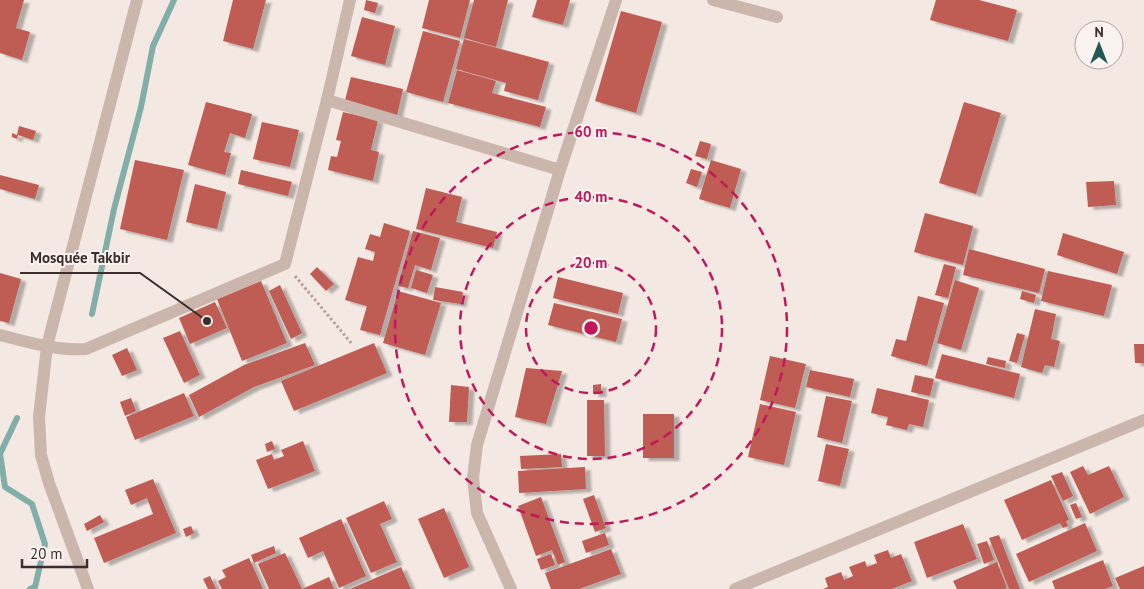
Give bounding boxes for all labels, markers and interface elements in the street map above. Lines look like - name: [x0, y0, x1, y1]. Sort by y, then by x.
- north arrow: [1074, 20, 1124, 70]
- text: N: [1094, 23, 1104, 41]
- text: 60 m: [575, 122, 607, 141]
- text: 40 m: [575, 187, 607, 206]
- callout: Mosquée Takbir: [20, 243, 140, 273]
- text: Mosquée Takbir: [30, 248, 131, 267]
- text: 20 m: [575, 253, 607, 272]
- centre of rings: [582, 319, 600, 337]
- scale bar: [22, 536, 88, 568]
- text: 20 m: [30, 544, 63, 563]

